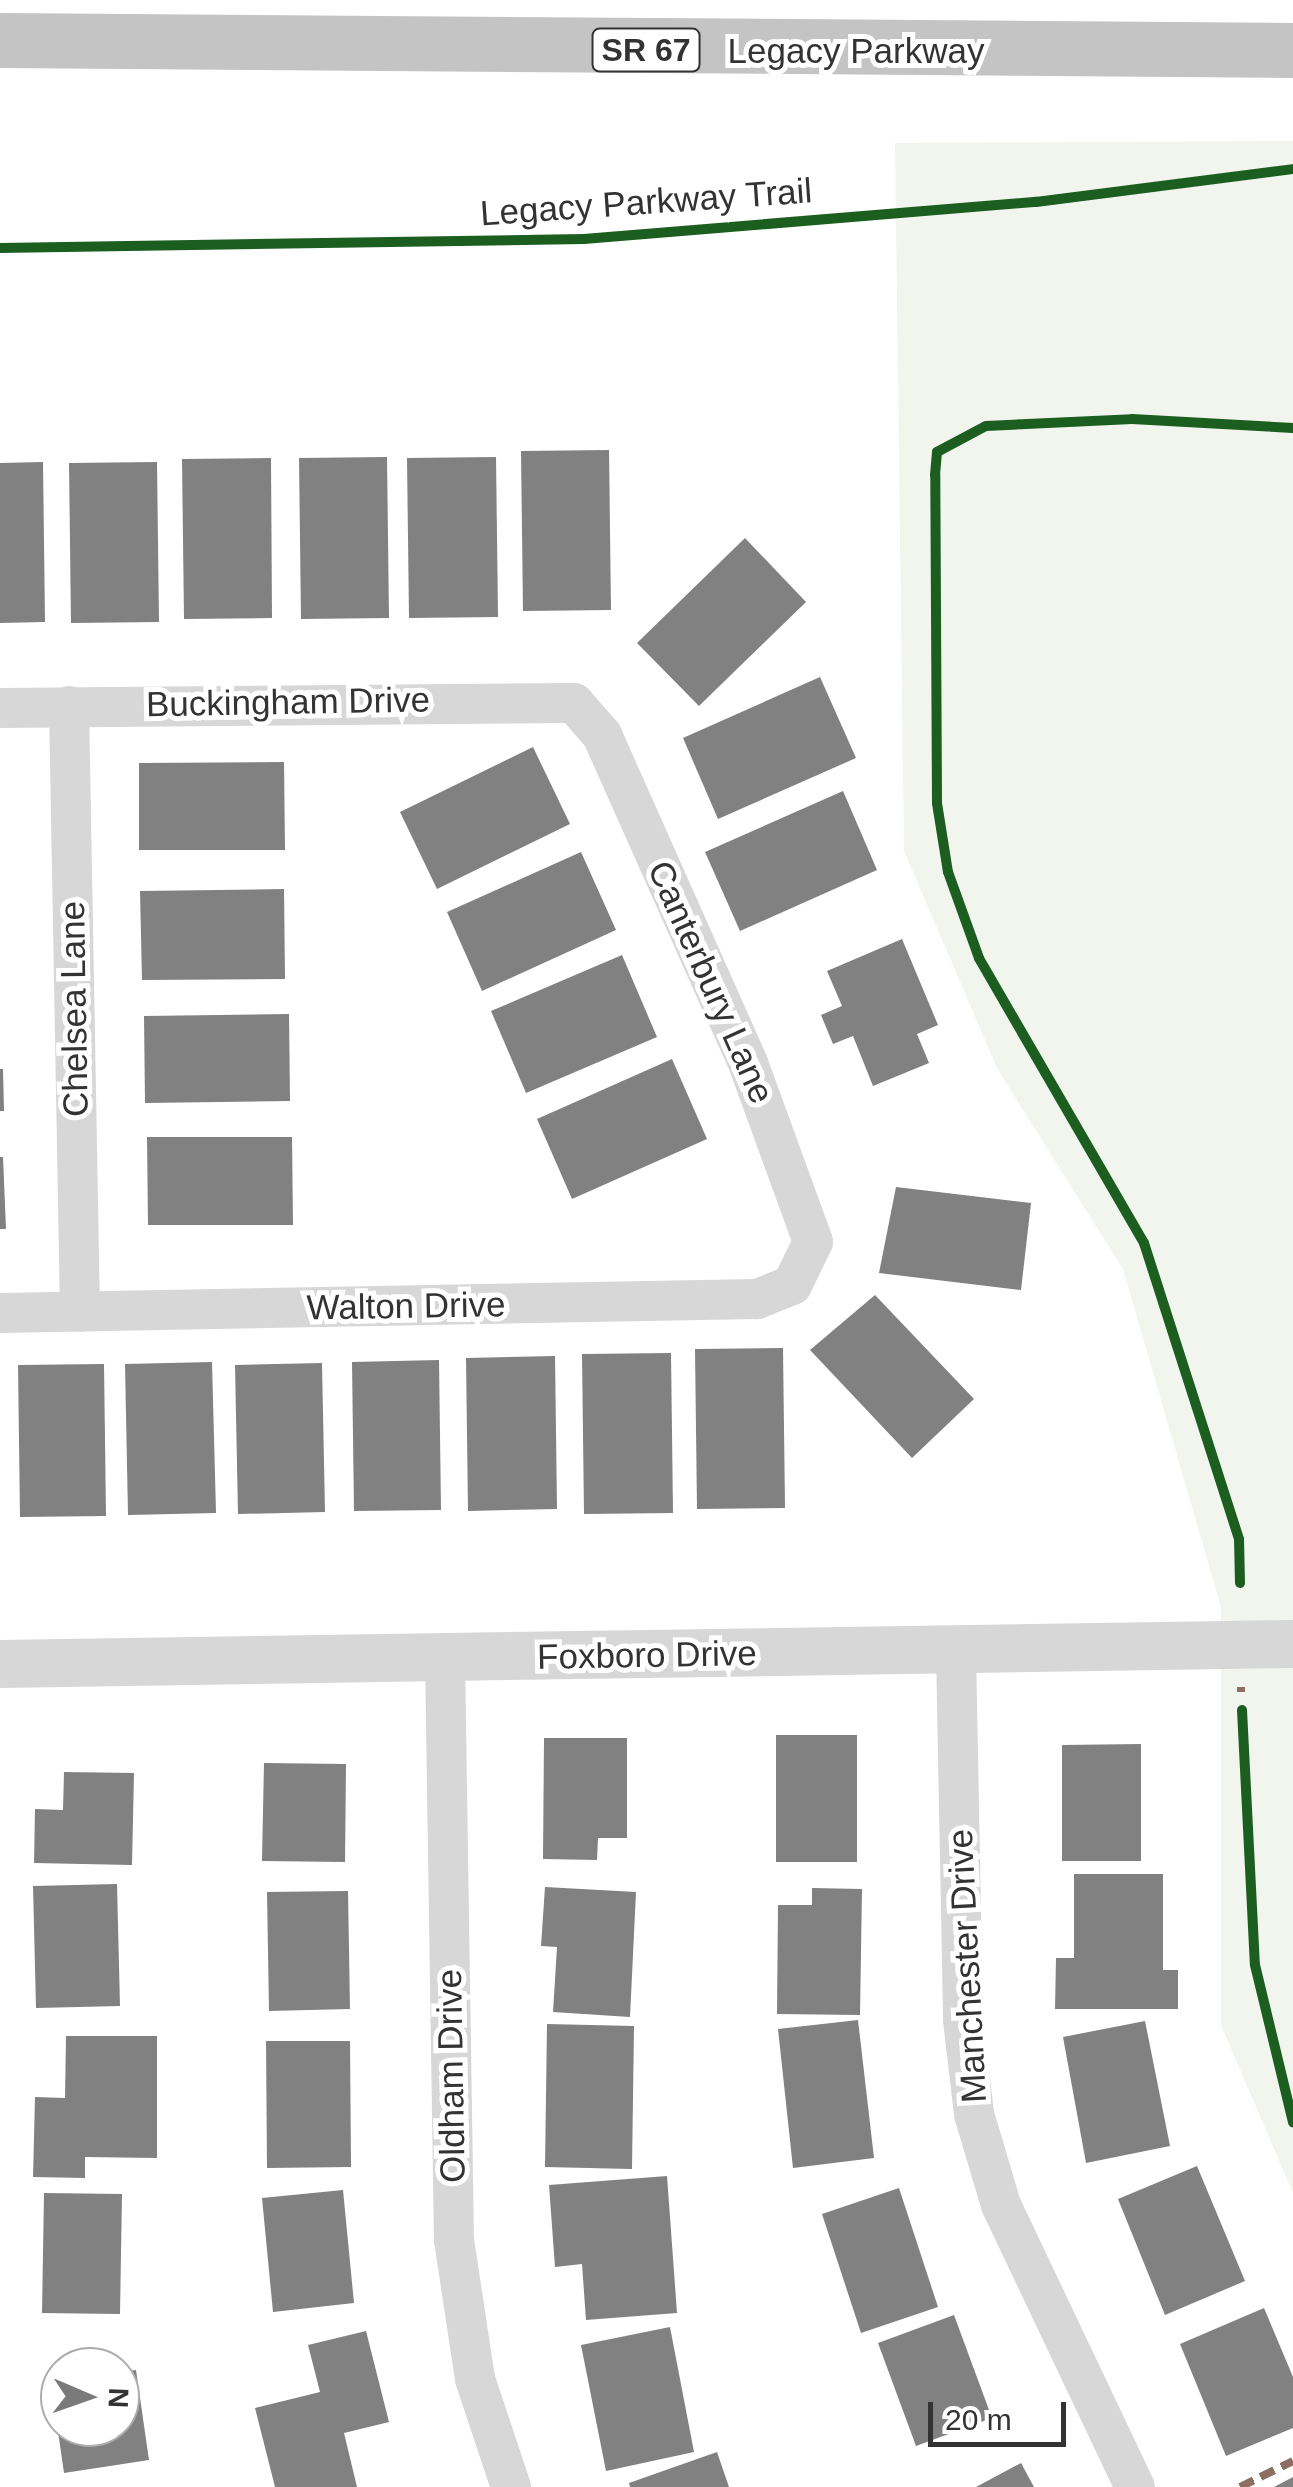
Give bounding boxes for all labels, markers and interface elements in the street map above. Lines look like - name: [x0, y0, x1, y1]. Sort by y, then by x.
- road number: SR 67: [591, 23, 701, 77]
- street label: Legacy Parkway: [728, 30, 984, 72]
- street label: Legacy Parkway Trail: [478, 169, 814, 235]
- street label: Buckingham Drive: [146, 679, 430, 725]
- street label: Canterbury Lane: [639, 854, 783, 1110]
- street label: Chelsea Lane: [51, 901, 97, 1117]
- street label: Walton Drive: [306, 1283, 506, 1329]
- street label: Foxboro Drive: [537, 1632, 757, 1678]
- street label: Manchester Drive: [939, 1828, 995, 2104]
- street label: Oldham Drive: [428, 1969, 474, 2183]
- north arrow: [40, 2347, 140, 2447]
- scale bar: [933, 2382, 1070, 2444]
- text: N: [103, 2387, 134, 2409]
- text: 20 m: [945, 2403, 1012, 2436]

